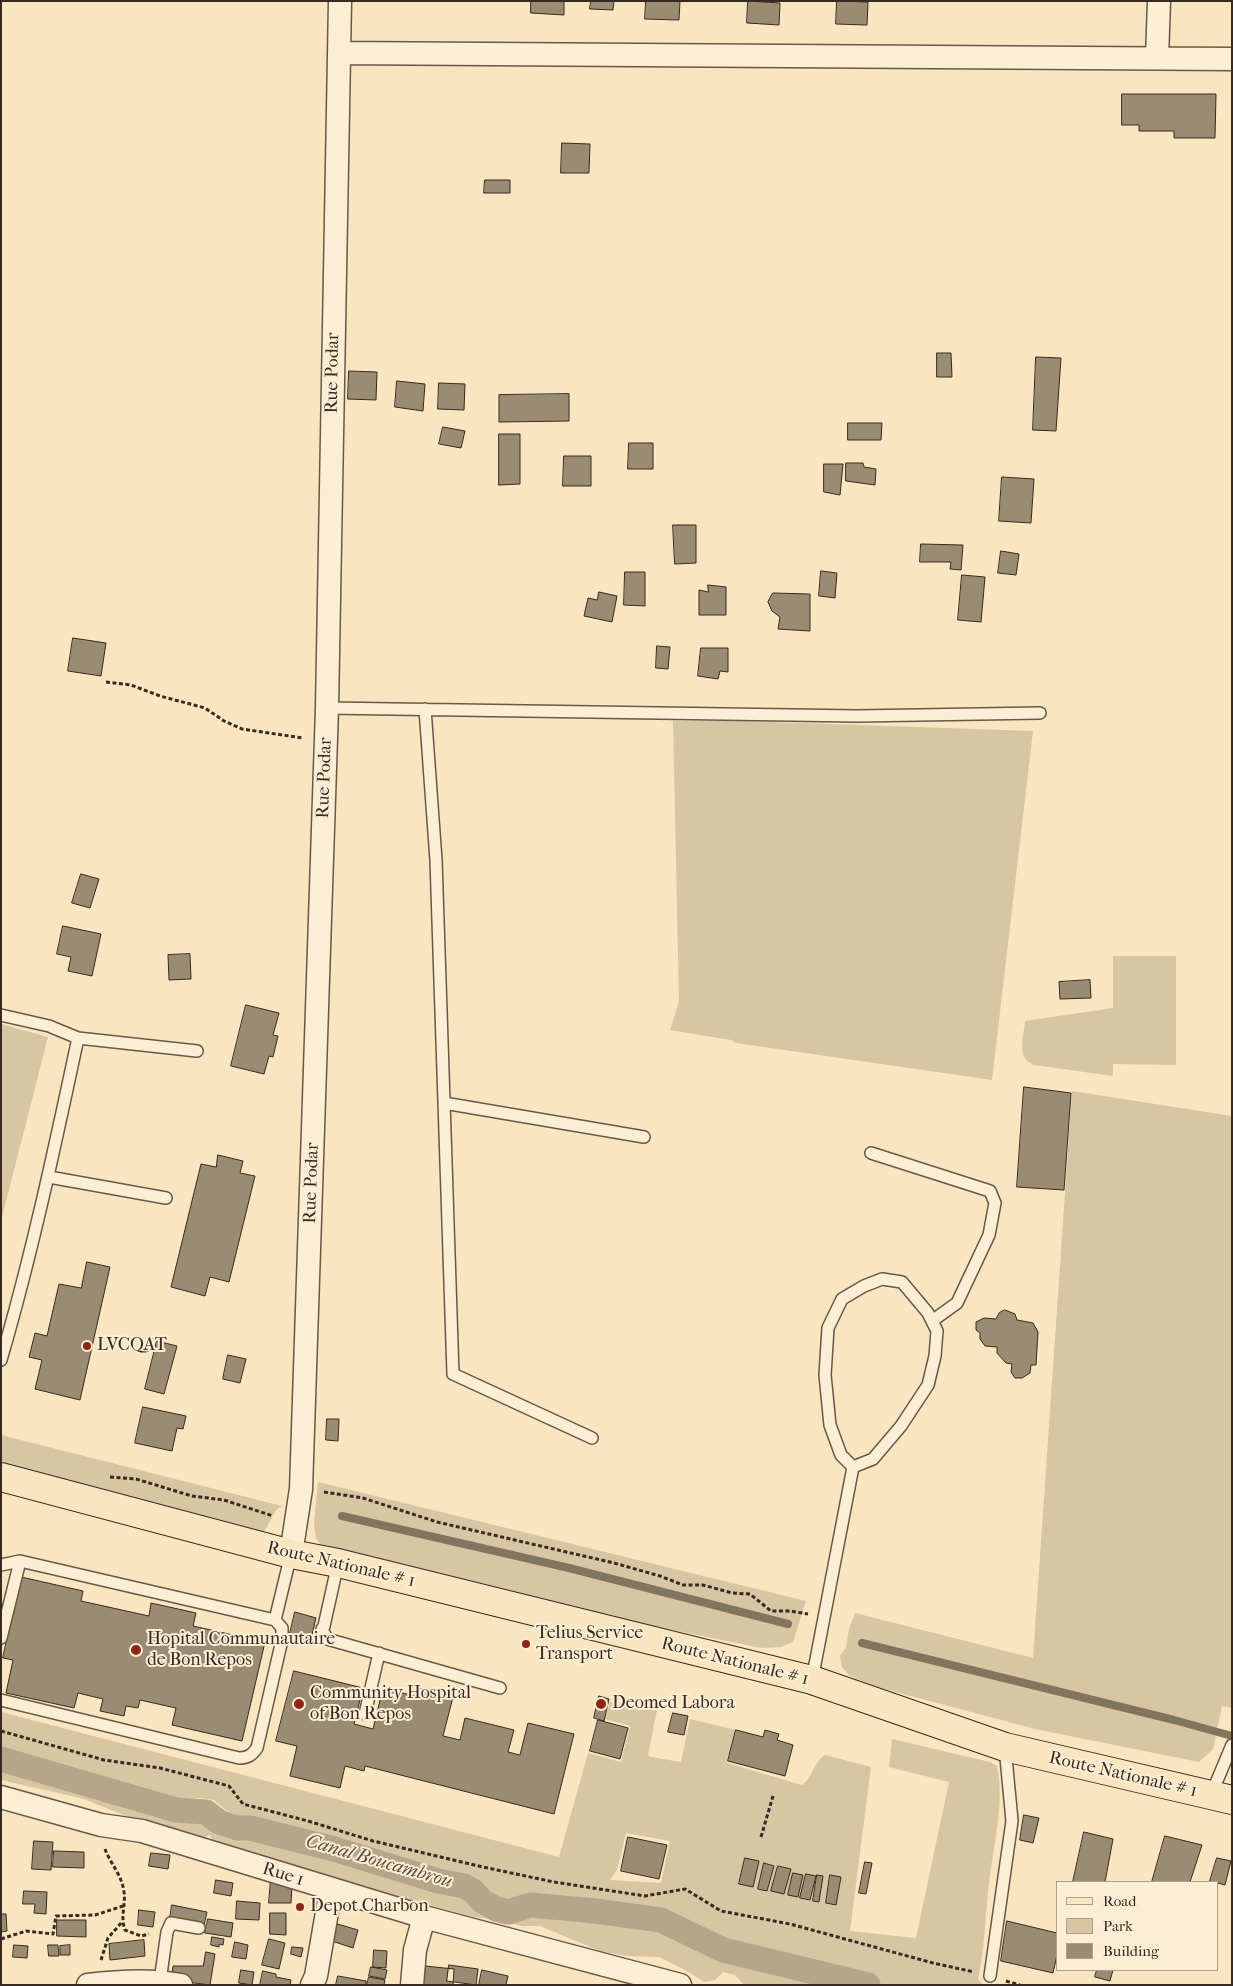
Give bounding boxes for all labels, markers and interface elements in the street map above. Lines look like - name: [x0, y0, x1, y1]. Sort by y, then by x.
- street label: Rue Podar: [321, 332, 345, 414]
- street label: Rue Podar: [313, 737, 337, 819]
- street label: Rue Podar: [300, 1142, 324, 1224]
- place label: LVCQAT: [97, 1335, 167, 1357]
- marker: LVCQAT: [81, 1340, 93, 1352]
- street label: Route Nationale # 1: [265, 1537, 417, 1593]
- place label: Telius Service Transport: [536, 1623, 643, 1666]
- place label: Hopital Communautaire de Bon Repos: [147, 1629, 335, 1672]
- street label: Route Nationale # 1: [659, 1633, 811, 1691]
- marker: Telius Service Transport: [520, 1638, 532, 1650]
- marker: Hopital Communautaire de Bon Repos: [129, 1643, 143, 1657]
- place label: Community Hospital of Bon Repos: [310, 1683, 471, 1726]
- place label: Deomed Labora: [612, 1693, 735, 1715]
- marker: Community Hospital of Bon Repos: [292, 1697, 306, 1711]
- marker: Deomed Labora: [594, 1697, 608, 1711]
- street label: Route Nationale # 1: [1047, 1747, 1199, 1803]
- water label: Canal Boucambrou: [303, 1830, 455, 1894]
- street label: Rue 1: [260, 1859, 306, 1891]
- legend: [1056, 1881, 1218, 1971]
- text: Road: [1103, 1892, 1136, 1910]
- place label: Depot Charbon: [310, 1896, 429, 1918]
- marker: Depot Charbon: [294, 1901, 306, 1913]
- text: Park: [1103, 1917, 1133, 1935]
- text: Building: [1103, 1942, 1159, 1960]

